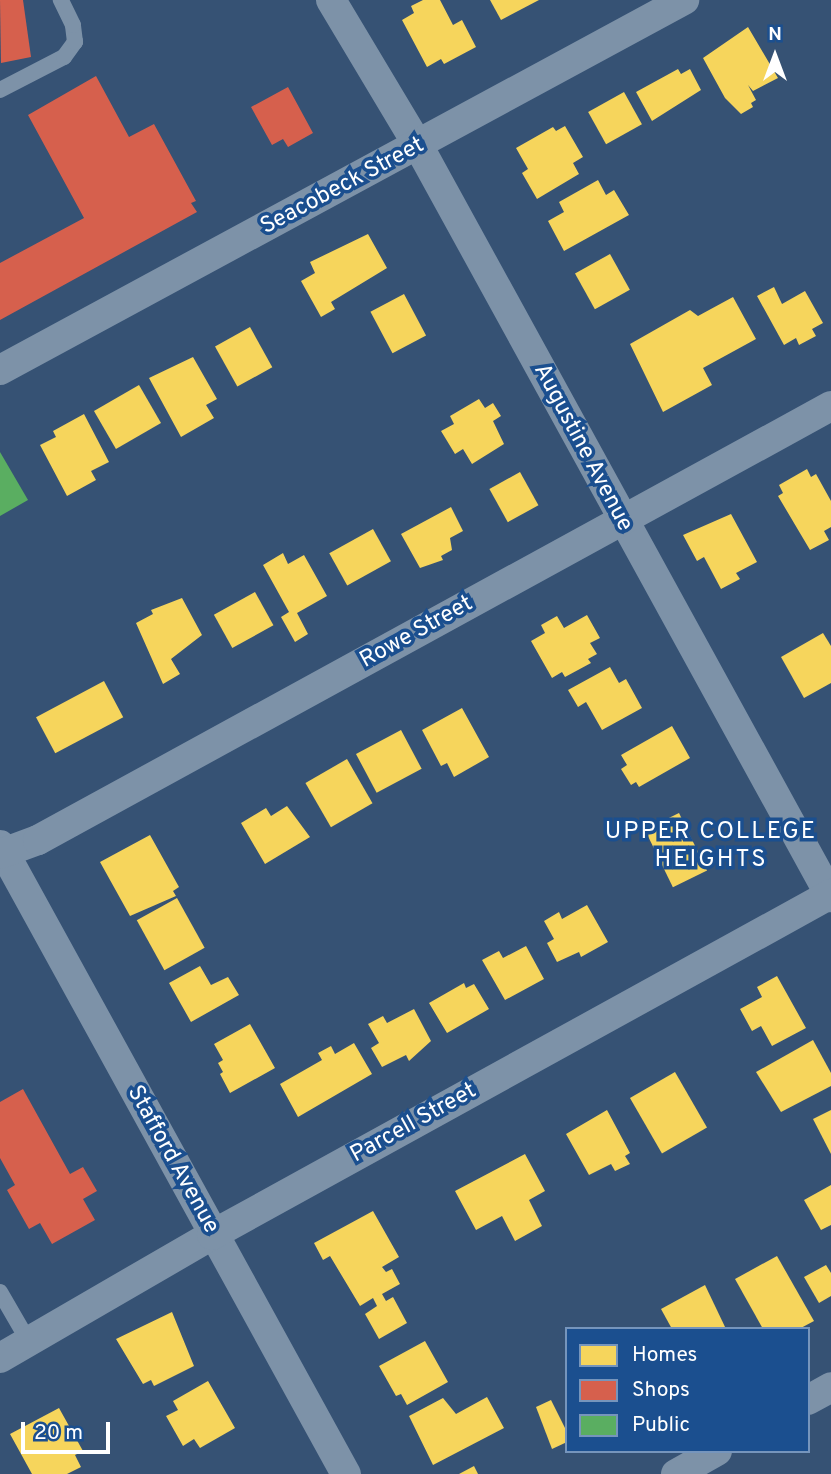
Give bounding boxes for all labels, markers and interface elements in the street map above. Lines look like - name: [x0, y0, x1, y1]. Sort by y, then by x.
- north arrow: [740, 21, 810, 91]
- text: N: [768, 23, 782, 47]
- street label: Seacobeck Street: [257, 132, 429, 242]
- street label: Augustine Avenue: [526, 359, 638, 537]
- street label: Rowe Street: [356, 591, 478, 675]
- district label: UPPER COLLEGE HEIGHTS: [606, 819, 816, 875]
- street label: Parcell Street: [346, 1078, 482, 1170]
- street label: Stafford Avenue: [120, 1081, 224, 1239]
- legend: [565, 1327, 810, 1453]
- text: Homes: [632, 1342, 697, 1369]
- text: Shops: [632, 1377, 690, 1404]
- scale bar: [24, 1408, 114, 1452]
- text: Public: [632, 1412, 690, 1439]
- text: 20 m: [34, 1420, 83, 1447]

